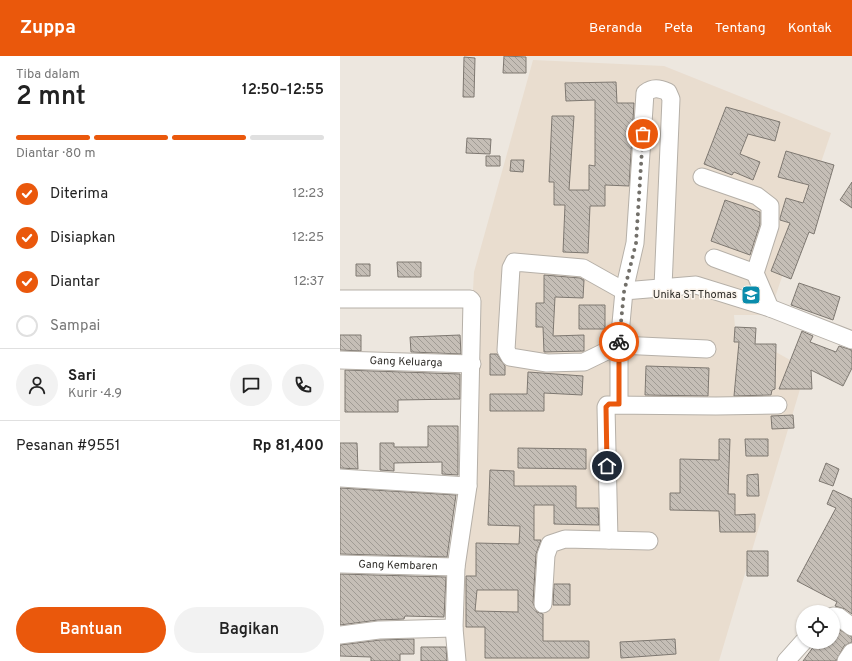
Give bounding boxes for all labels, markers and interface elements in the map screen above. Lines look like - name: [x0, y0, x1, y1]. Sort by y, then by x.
- text: Zuppa: [20, 16, 76, 40]
- text: Beranda: [589, 20, 642, 37]
- text: Peta: [664, 20, 693, 37]
- text: Tentang: [715, 20, 766, 37]
- text: Kontak: [788, 20, 832, 37]
- text: Tiba dalam: [16, 67, 80, 83]
- text: 2 mnt: [16, 81, 86, 114]
- text: 12:50–12:55: [242, 81, 324, 100]
- pin: [626, 117, 660, 151]
- icon: bag: [632, 123, 654, 145]
- text: Diantar · 80 m: [16, 146, 95, 162]
- icon: check: [16, 183, 38, 205]
- text: Diterima: [50, 185, 108, 204]
- text: 12:23: [292, 186, 324, 202]
- icon: check: [16, 227, 38, 249]
- text: Disiapkan: [50, 229, 116, 248]
- text: 12:25: [292, 230, 324, 246]
- icon: check: [16, 271, 38, 293]
- text: Diantar: [50, 273, 100, 292]
- text: 12:37: [294, 274, 324, 290]
- school or university icon: Unika ST Thomas: [740, 284, 762, 306]
- place label: Unika ST Thomas: [653, 288, 737, 302]
- text: Sampai: [50, 317, 100, 336]
- courier: [599, 322, 639, 362]
- icon: bike: [608, 331, 630, 353]
- street label: Gang Keluarga: [369, 354, 443, 370]
- button: person: [16, 364, 58, 406]
- button: chat: [230, 364, 272, 406]
- button: phone: [282, 364, 324, 406]
- text: Sari: [68, 367, 96, 386]
- text: Kurir · 4.9: [68, 386, 122, 402]
- text: Pesanan #9551: [16, 437, 120, 456]
- text: Rp 81,400: [253, 437, 324, 456]
- pin: [590, 449, 624, 483]
- icon: home: [596, 455, 618, 477]
- street label: Gang Kembaren: [358, 557, 438, 574]
- map controls: [796, 605, 840, 649]
- button: locate: [796, 605, 840, 649]
- button: Bantuan: [16, 607, 166, 653]
- button: Bagikan: [174, 607, 324, 653]

